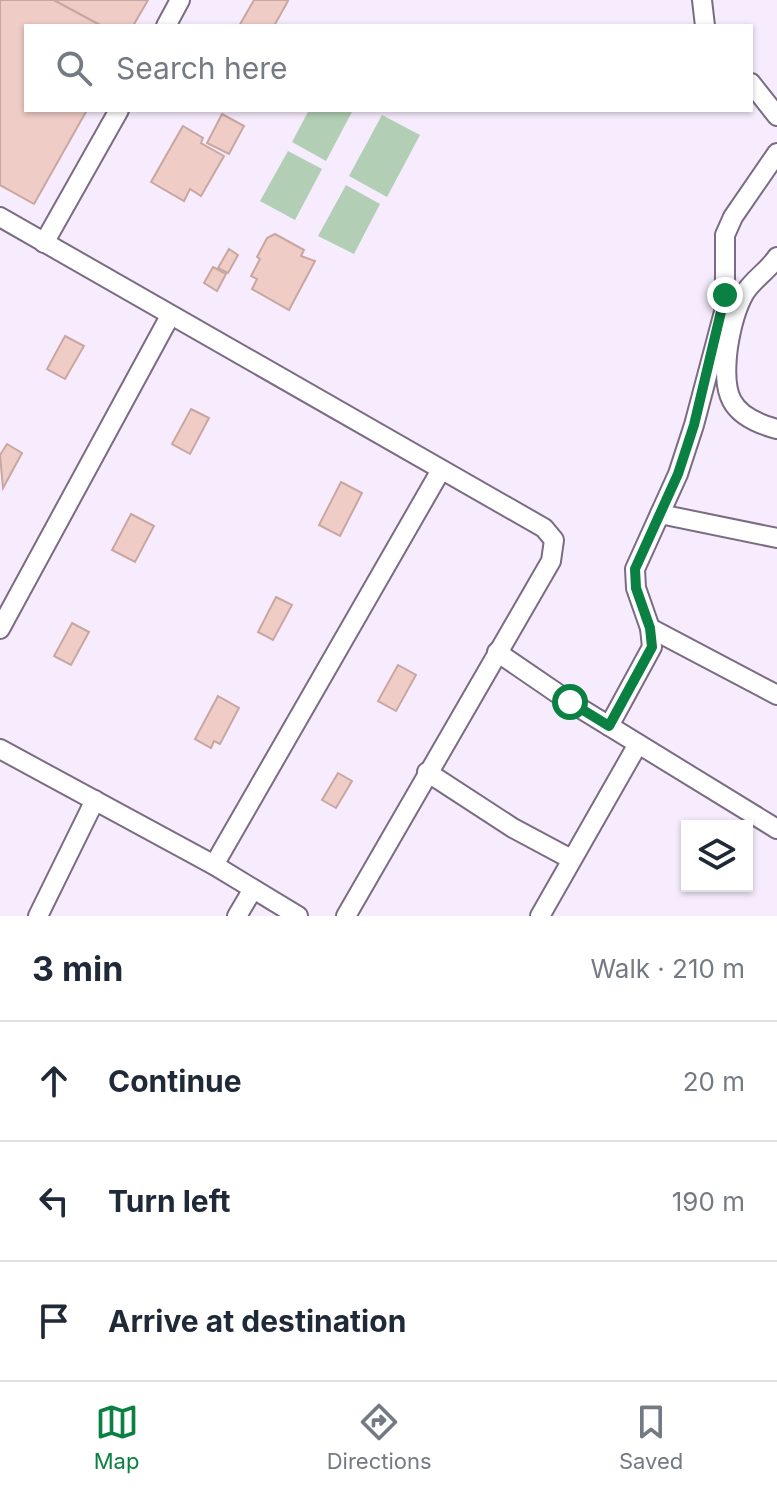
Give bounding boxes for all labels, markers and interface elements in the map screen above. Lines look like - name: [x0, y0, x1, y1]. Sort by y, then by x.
- search box: [24, 24, 753, 112]
- icon: search: [52, 46, 96, 90]
- text: Search here: [116, 50, 288, 86]
- route end: [707, 277, 743, 313]
- route start: [552, 684, 588, 720]
- map controls: [681, 820, 753, 892]
- button: layers: [681, 820, 753, 892]
- text: 3 min: [32, 948, 123, 989]
- text: Walk · 210 m: [590, 953, 745, 984]
- icon: ahead: [32, 1059, 76, 1103]
- text: Continue: [108, 1063, 242, 1099]
- text: 20 m: [683, 1066, 745, 1097]
- icon: left: [32, 1179, 76, 1223]
- text: Turn left: [108, 1183, 230, 1219]
- text: 190 m: [672, 1186, 745, 1217]
- icon: arrive: [32, 1299, 76, 1343]
- text: Arrive at destination: [108, 1303, 406, 1339]
- tab: Map: [94, 1400, 139, 1474]
- tab: Directions: [327, 1400, 432, 1474]
- tab: Saved: [619, 1400, 683, 1474]

